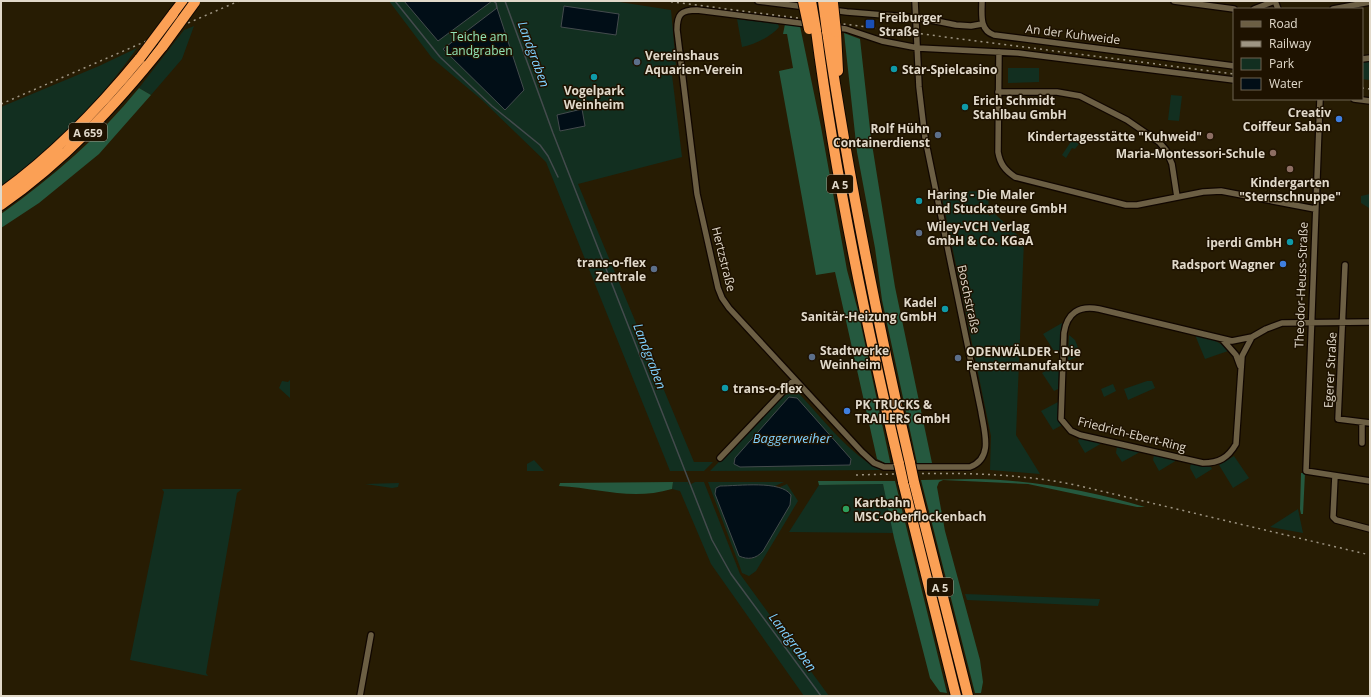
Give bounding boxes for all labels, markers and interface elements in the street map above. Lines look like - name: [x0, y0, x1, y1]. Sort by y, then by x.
- legend: [1233, 8, 1363, 100]
- place label: Freiburger Straße: [879, 9, 943, 40]
- text: Road: [1269, 15, 1298, 32]
- water label: Landgraben: [514, 18, 554, 90]
- marker: Freiburger Straße: [864, 18, 876, 30]
- street label: An der Kuhweide: [1025, 20, 1122, 48]
- park label: Teiche am Landgraben: [445, 28, 513, 59]
- text: Railway: [1269, 35, 1312, 52]
- place label: Vereinshaus Aquarien-Verein: [645, 47, 743, 78]
- text: Park: [1269, 55, 1295, 72]
- marker: Vereinshaus Aquarien-Verein: [632, 57, 642, 67]
- place label: Star-Spielcasino: [902, 61, 997, 78]
- marker: Star-Spielcasino: [889, 64, 899, 74]
- marker: Vogelpark Weinheim: [589, 72, 599, 82]
- text: Water: [1269, 75, 1303, 92]
- place label: Vogelpark Weinheim: [564, 82, 625, 113]
- place label: Erich Schmidt Stahlbau GmbH: [973, 92, 1067, 123]
- marker: Erich Schmidt Stahlbau GmbH: [960, 102, 970, 112]
- place label: Creativ Coiffeur Saban: [1243, 104, 1331, 135]
- marker: Creativ Coiffeur Saban: [1334, 114, 1344, 124]
- place label: Rolf Hühn Containerdienst: [833, 120, 930, 151]
- road number: A 659: [69, 123, 107, 141]
- place label: Kindertagesstätte "Kuhweid": [1027, 128, 1202, 145]
- marker: Rolf Hühn Containerdienst: [933, 130, 943, 140]
- marker: Kindertagesstätte "Kuhweid": [1205, 131, 1215, 141]
- place label: Maria-Montessori-Schule: [1116, 145, 1265, 162]
- marker: Maria-Montessori-Schule: [1268, 148, 1278, 158]
- marker: Kindergarten "Sternschnuppe": [1285, 164, 1295, 174]
- place label: Kindergarten "Sternschnuppe": [1239, 174, 1341, 205]
- road number: A 5: [827, 175, 853, 193]
- place label: Haring - Die Maler und Stuckateure GmbH: [927, 186, 1067, 217]
- marker: Haring - Die Maler und Stuckateure GmbH: [914, 196, 924, 206]
- place label: Wiley-VCH Verlag GmbH & Co. KGaA: [927, 218, 1034, 249]
- street label: Theodor-Heuss-Straße: [1290, 221, 1312, 348]
- street label: Hertzstraße: [708, 225, 740, 293]
- marker: Wiley-VCH Verlag GmbH & Co. KGaA: [914, 228, 924, 238]
- place label: iperdi GmbH: [1207, 234, 1282, 251]
- marker: iperdi GmbH: [1285, 237, 1295, 247]
- place label: trans-o-flex Zentrale: [577, 254, 646, 285]
- place label: Radsport Wagner: [1171, 256, 1276, 273]
- marker: Radsport Wagner: [1278, 259, 1288, 269]
- street label: Boschstraße: [953, 263, 985, 335]
- marker: trans-o-flex Zentrale: [649, 264, 659, 274]
- place label: Kadel Sanitär-Heizung GmbH: [801, 294, 937, 325]
- marker: Kadel Sanitär-Heizung GmbH: [940, 304, 950, 314]
- water label: Landgraben: [629, 320, 671, 392]
- street label: Egerer Straße: [1320, 331, 1340, 409]
- place label: Stadtwerke Weinheim: [820, 342, 889, 373]
- place label: ODENWÄLDER - Die Fenstermanufaktur: [966, 343, 1085, 374]
- marker: Stadtwerke Weinheim: [807, 352, 817, 362]
- marker: ODENWÄLDER - Die Fenstermanufaktur: [953, 353, 963, 363]
- place label: trans-o-flex: [733, 380, 802, 397]
- marker: trans-o-flex: [720, 383, 730, 393]
- place label: PK TRUCKS & TRAILERS GmbH: [855, 396, 951, 427]
- marker: PK TRUCKS & TRAILERS GmbH: [842, 406, 852, 416]
- street label: Friedrich-Ebert-Ring: [1076, 412, 1188, 456]
- water label: Baggerweiher: [753, 429, 832, 447]
- place label: Kartbahn MSC-Oberflockenbach: [854, 494, 986, 525]
- marker: Kartbahn MSC-Oberflockenbach: [841, 504, 851, 514]
- road number: A 5: [927, 578, 953, 596]
- water label: Landgraben: [765, 609, 821, 675]

